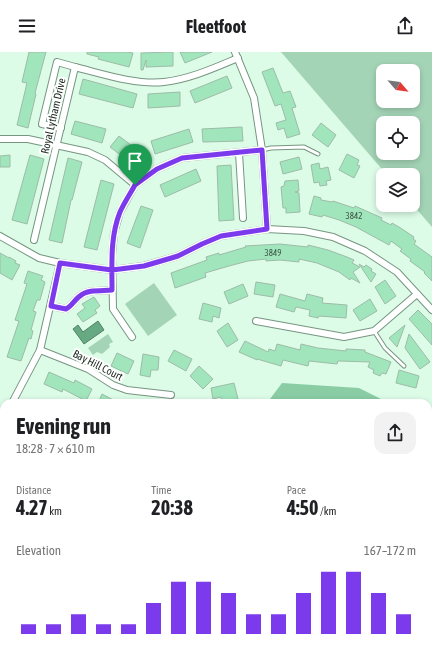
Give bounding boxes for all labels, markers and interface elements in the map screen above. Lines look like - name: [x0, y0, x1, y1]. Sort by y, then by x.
- icon: menu: [16, 15, 38, 37]
- icon: share: [394, 15, 416, 37]
- text: Fleetfoot: [186, 16, 246, 37]
- north arrow: [376, 64, 420, 108]
- map controls: [376, 64, 420, 212]
- street label: Royal Lytham Drive: [38, 77, 68, 155]
- button: locate: [376, 116, 420, 160]
- pin: [118, 144, 152, 185]
- icon: arrive: [124, 150, 146, 172]
- button: layers: [376, 168, 420, 212]
- house number: 3842: [346, 211, 362, 221]
- house number: 3849: [265, 248, 281, 258]
- street label: Bay Hill Court: [71, 347, 125, 383]
- button: share: [374, 412, 416, 454]
- text: Evening run: [16, 413, 111, 439]
- text: 18:28 · 7 × 610 m: [16, 441, 95, 456]
- text: Distance: [16, 484, 51, 496]
- text: Time: [151, 484, 171, 496]
- text: Pace: [287, 484, 306, 496]
- text: 4.27: [16, 496, 48, 519]
- text: 20:38: [151, 496, 193, 519]
- text: 4:50: [287, 496, 318, 519]
- text: km: [48, 505, 62, 517]
- text: /km: [318, 505, 336, 517]
- text: Elevation: [16, 543, 61, 558]
- text: 167–172 m: [364, 543, 416, 558]

